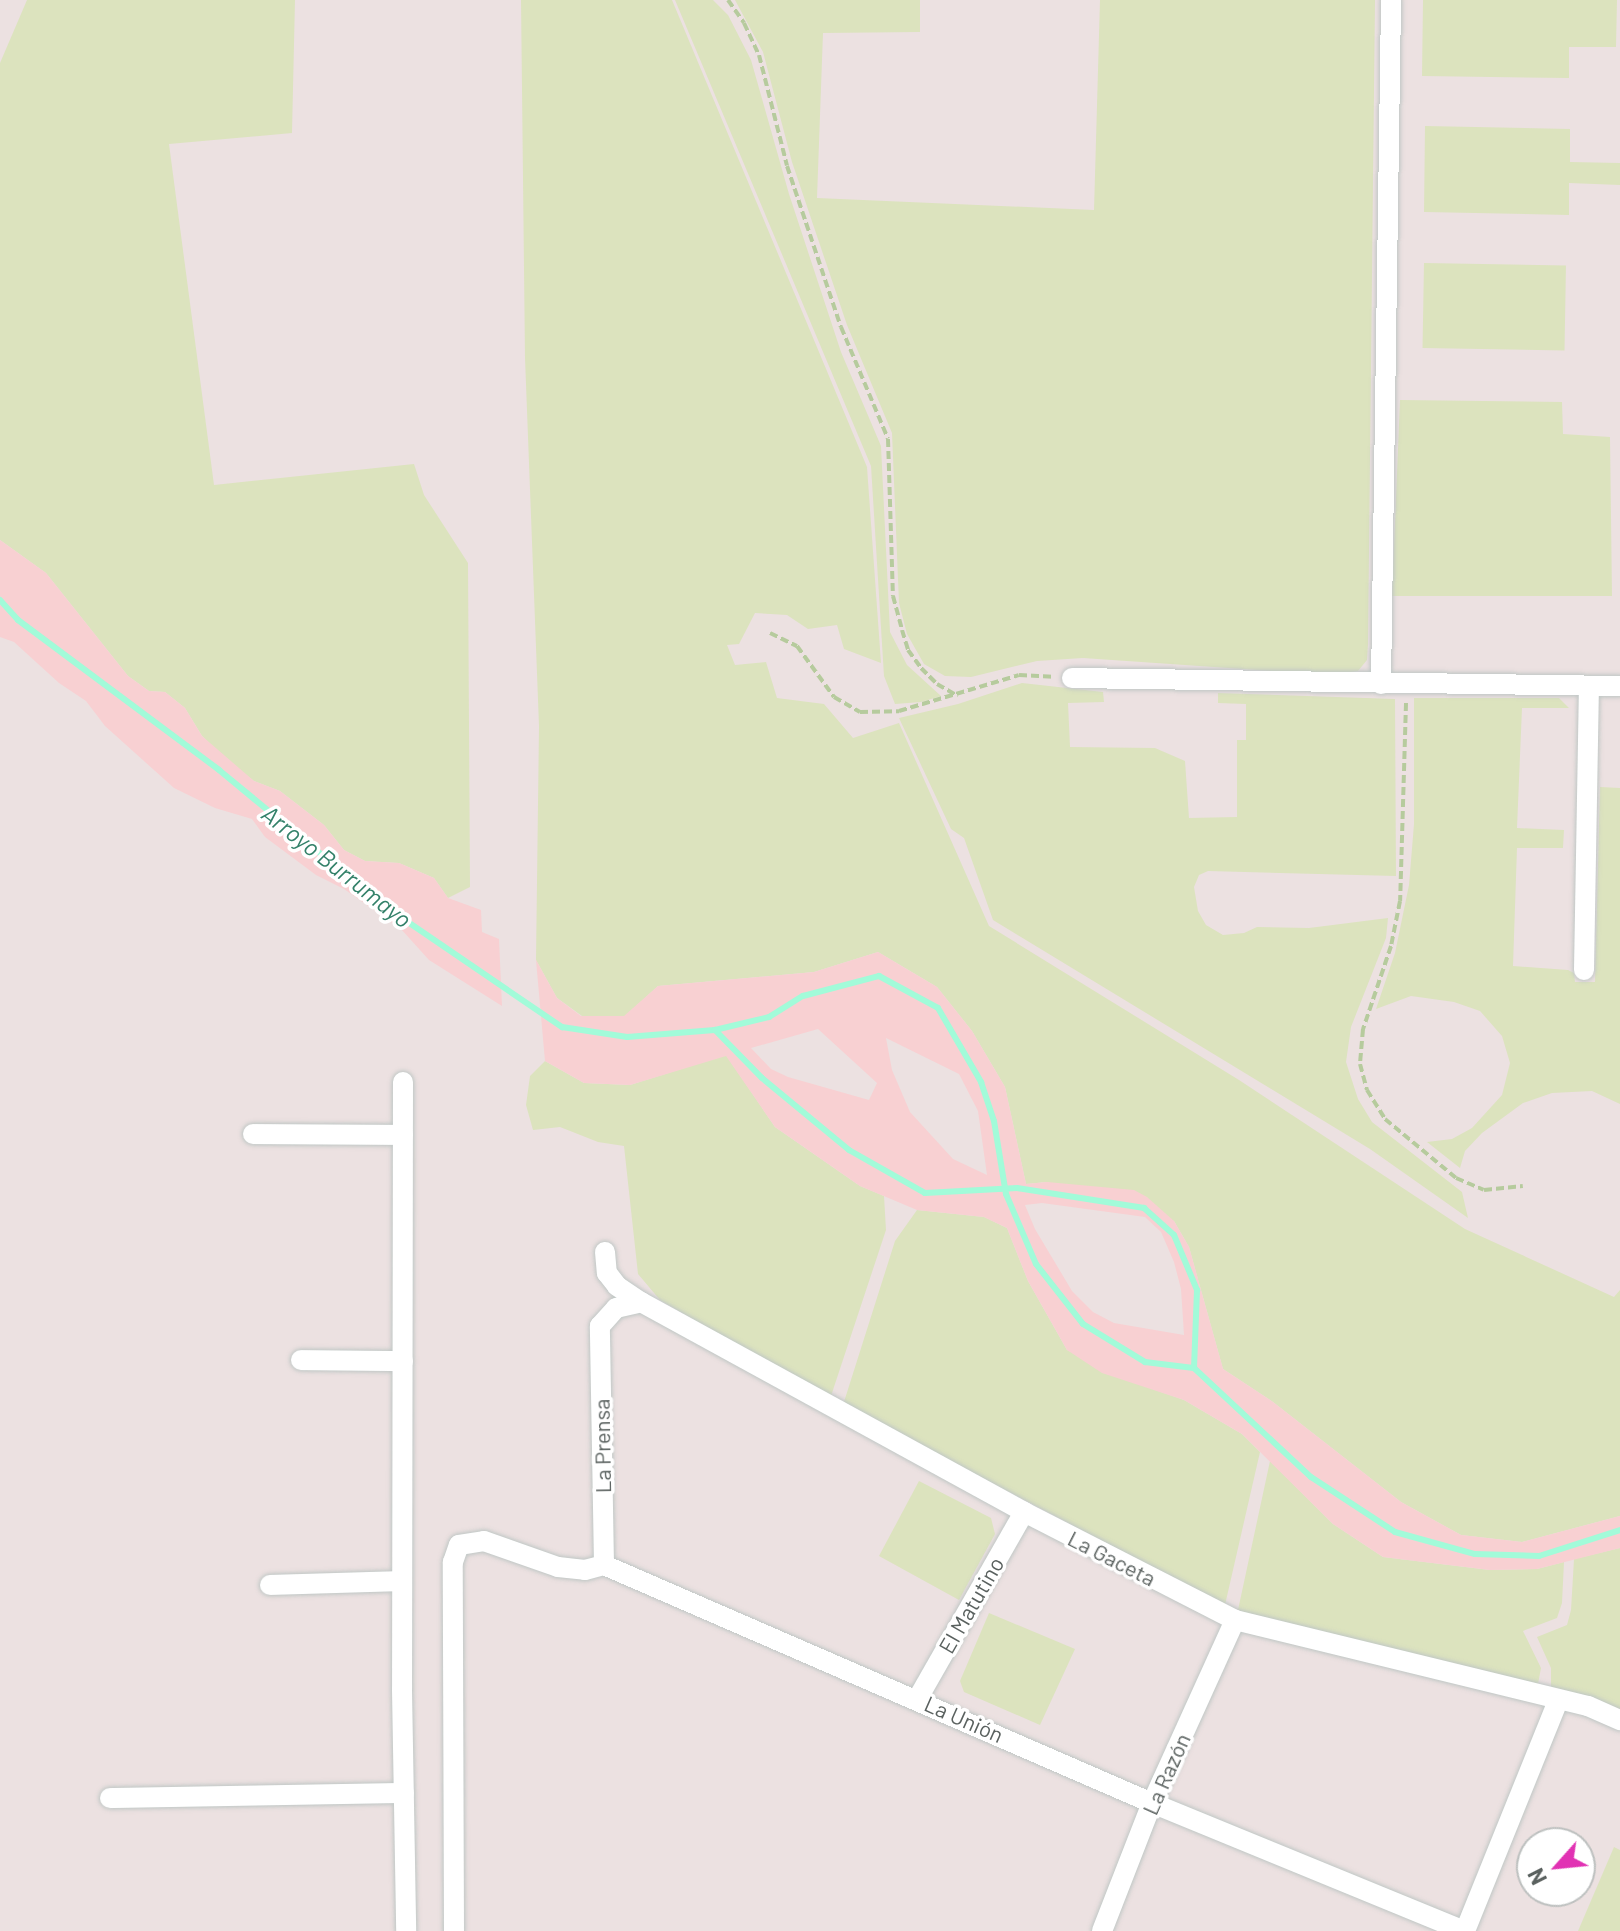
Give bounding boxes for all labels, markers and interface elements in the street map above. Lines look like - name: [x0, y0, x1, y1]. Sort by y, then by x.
- water label: Arroyo Burrumayo: [256, 799, 418, 933]
- street label: La Prensa: [588, 1399, 616, 1493]
- street label: La Gaceta: [1064, 1525, 1160, 1591]
- street label: El Matutino: [933, 1552, 1009, 1658]
- street label: La Unión: [920, 1690, 1008, 1748]
- street label: La Razón: [1136, 1729, 1196, 1819]
- north arrow: [1516, 1827, 1596, 1907]
- text: N: [1521, 1865, 1551, 1889]

